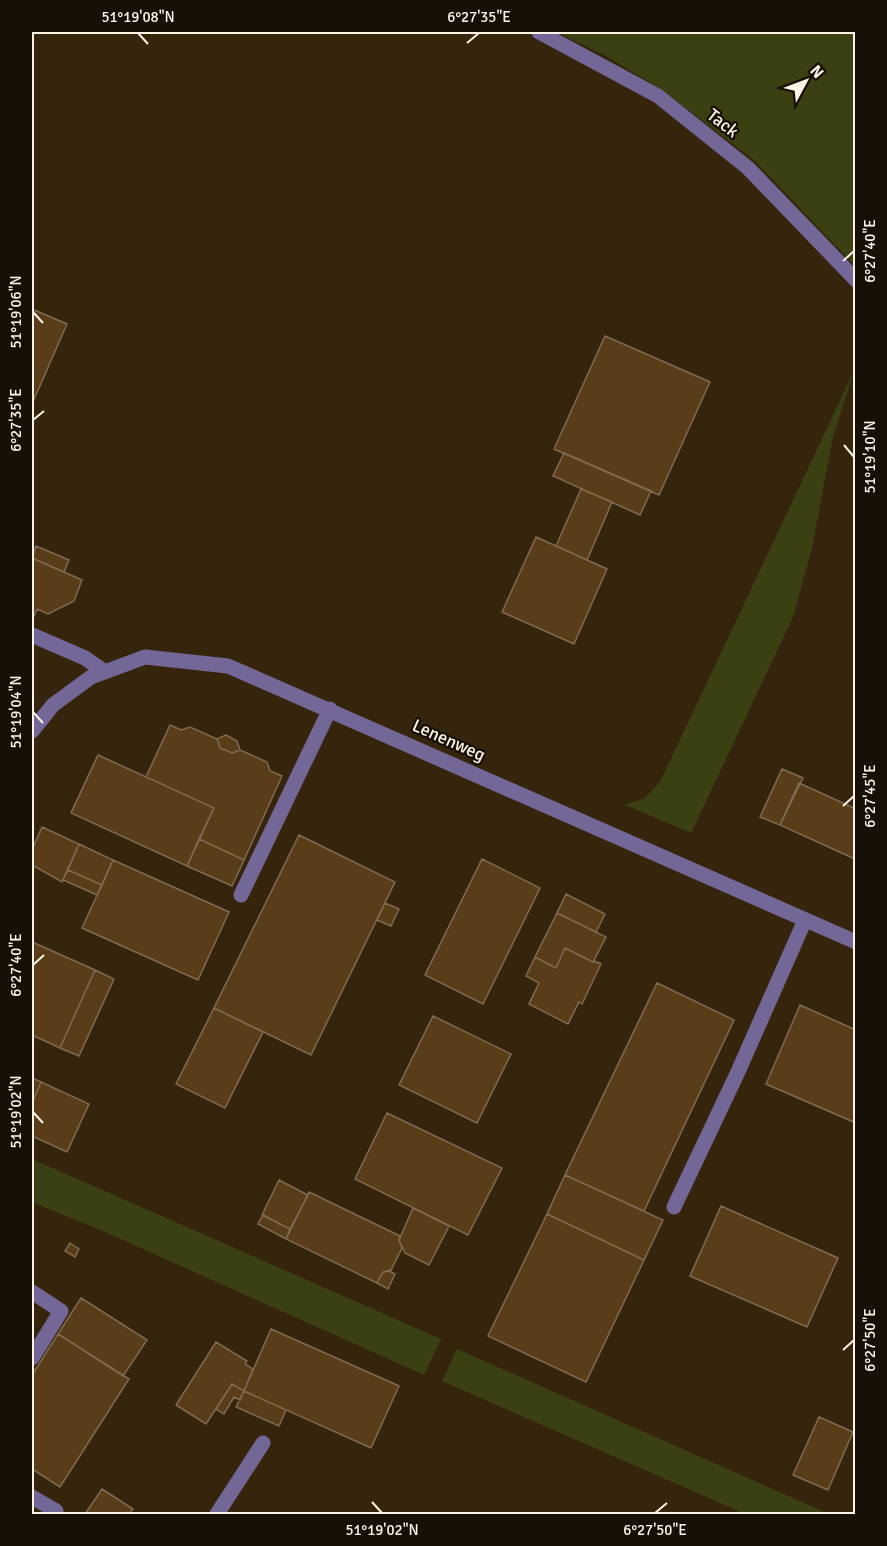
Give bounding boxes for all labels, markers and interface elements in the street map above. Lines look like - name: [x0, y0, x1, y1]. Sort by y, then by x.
- text: 51°19'08"N: [101, 8, 175, 26]
- text: 6°27'35"E: [447, 8, 511, 26]
- north arrow: [776, 51, 836, 111]
- text: N: [805, 61, 828, 83]
- street label: Tack: [703, 104, 743, 142]
- text: 6°27'40"E: [861, 219, 879, 283]
- text: 51°19'06"N: [7, 275, 25, 349]
- text: 6°27'35"E: [7, 388, 25, 452]
- text: 51°19'10"N: [861, 420, 879, 494]
- text: 51°19'04"N: [7, 675, 25, 749]
- street label: Lenenweg: [409, 714, 489, 766]
- text: 6°27'45"E: [861, 764, 879, 828]
- text: 6°27'40"E: [7, 933, 25, 997]
- text: 51°19'02"N: [7, 1075, 25, 1149]
- text: 6°27'50"E: [861, 1308, 879, 1372]
- text: 51°19'02"N: [345, 1521, 419, 1539]
- text: 6°27'50"E: [623, 1521, 687, 1539]

